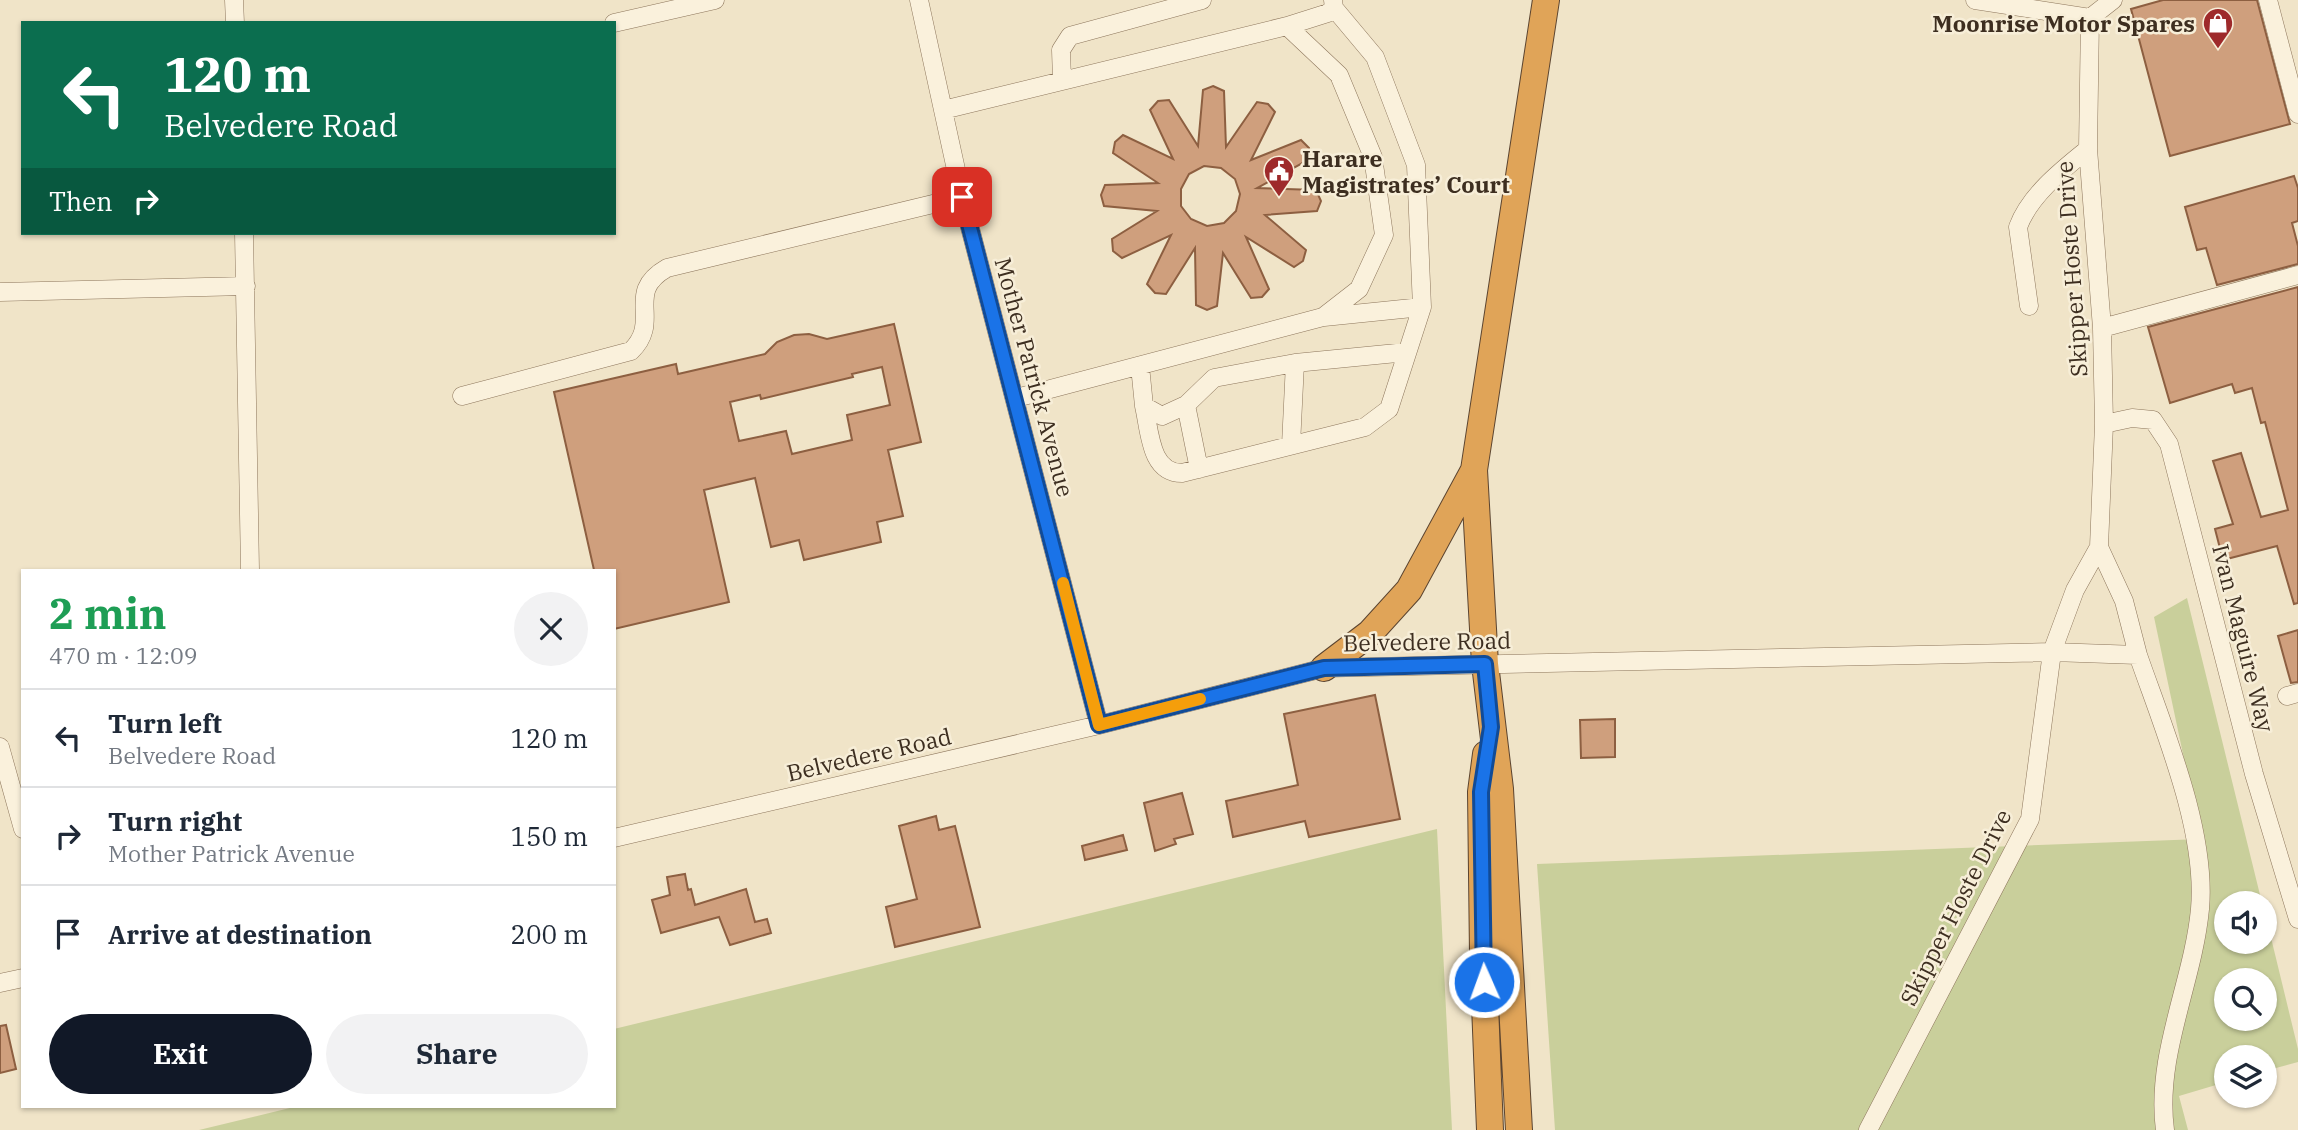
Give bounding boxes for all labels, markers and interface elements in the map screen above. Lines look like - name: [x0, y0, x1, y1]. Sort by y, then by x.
- shop icon: Moonrise Motor Spares: [2201, 6, 2235, 50]
- place label: Moonrise Motor Spares: [1932, 8, 2195, 38]
- text: 120 m: [164, 42, 311, 105]
- icon: left: [49, 49, 140, 140]
- text: Belvedere Road: [164, 104, 398, 146]
- place label: Harare Magistrates’ Court: [1302, 143, 1510, 199]
- public building icon: Harare Magistrates’ Court: [1262, 154, 1296, 198]
- street label: Skipper Hoste Drive: [2048, 160, 2094, 378]
- pin: [932, 167, 992, 227]
- icon: arrive: [943, 178, 981, 216]
- icon: right: [127, 182, 165, 220]
- text: Then: [49, 184, 113, 218]
- street label: Mother Patrick Avenue: [989, 254, 1081, 500]
- street label: Ivan Maguire Way: [2206, 541, 2282, 736]
- text: 2 min: [49, 586, 167, 641]
- button: close: [514, 592, 588, 666]
- street label: Belvedere Road: [1343, 625, 1511, 657]
- text: 470 m · 12:09: [49, 640, 198, 670]
- text: Turn left: [108, 706, 222, 740]
- icon: left: [49, 719, 87, 757]
- street label: Belvedere Road: [784, 720, 954, 788]
- text: 120 m: [510, 721, 588, 755]
- text: Belvedere Road: [108, 740, 276, 770]
- text: Turn right: [108, 804, 242, 838]
- street label: Skipper Hoste Drive: [1893, 804, 2017, 1010]
- icon: right: [49, 817, 87, 855]
- text: 150 m: [510, 819, 588, 853]
- text: Mother Patrick Avenue: [108, 838, 355, 868]
- map controls: [2214, 891, 2277, 1108]
- button: sound: [2214, 891, 2277, 954]
- icon: arrive: [49, 915, 87, 953]
- text: Arrive at destination: [108, 917, 372, 951]
- text: 200 m: [510, 917, 588, 951]
- position arrow: [1447, 945, 1521, 1019]
- button: search: [2214, 968, 2277, 1031]
- button: Exit: [49, 1014, 312, 1094]
- button: Share: [326, 1014, 588, 1094]
- button: layers: [2214, 1045, 2277, 1108]

